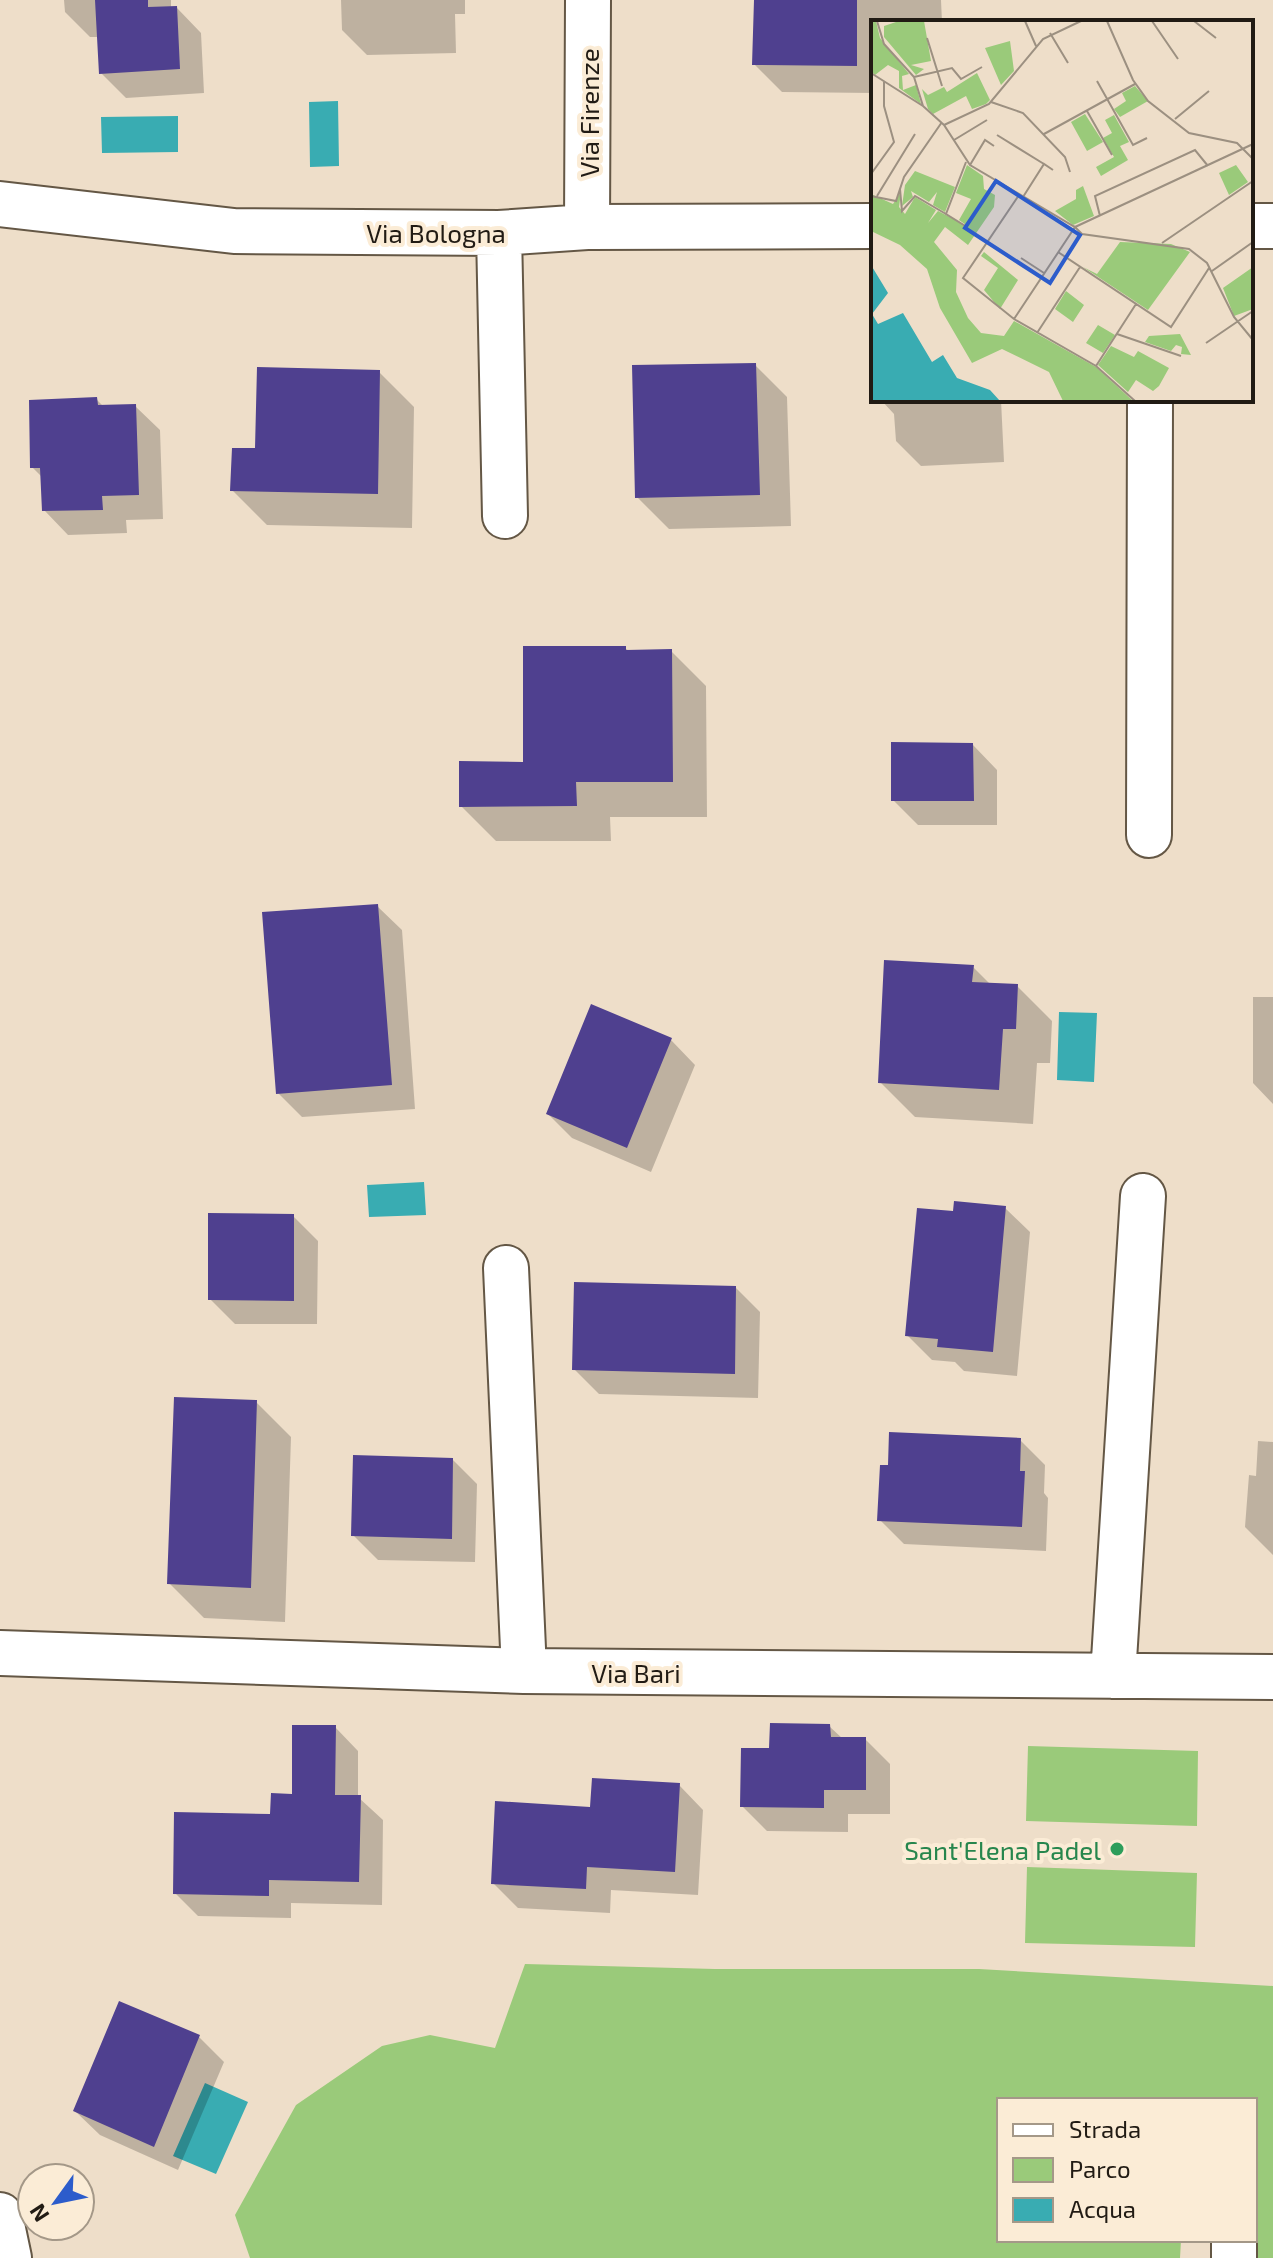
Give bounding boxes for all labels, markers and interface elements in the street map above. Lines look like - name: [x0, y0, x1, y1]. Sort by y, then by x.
- inset map: [871, 20, 1253, 402]
- street label: Via Firenze: [573, 48, 604, 178]
- street label: Via Bologna: [366, 217, 506, 248]
- street label: Via Bari: [591, 1657, 681, 1688]
- place label: Sant'Elena Padel: [904, 1834, 1101, 1865]
- marker: Sant'Elena Padel: [1108, 1840, 1126, 1858]
- legend: [997, 2098, 1257, 2242]
- text: Strada: [1069, 2114, 1141, 2143]
- text: Parco: [1069, 2154, 1131, 2183]
- north arrow: [16, 2162, 96, 2242]
- text: Acqua: [1069, 2194, 1136, 2223]
- text: N: [23, 2200, 54, 2227]

